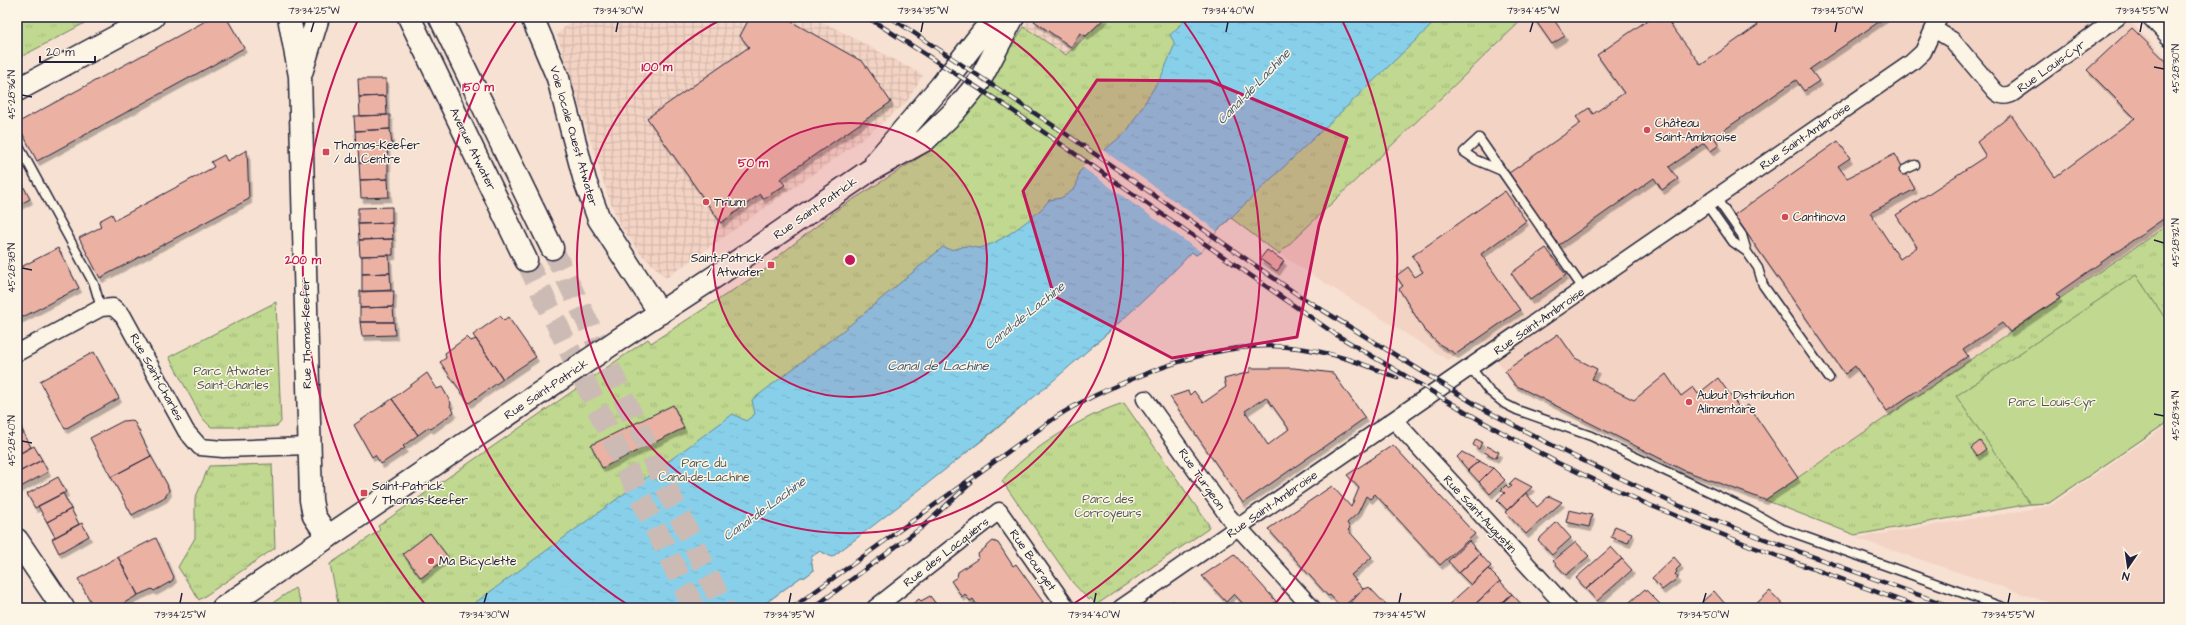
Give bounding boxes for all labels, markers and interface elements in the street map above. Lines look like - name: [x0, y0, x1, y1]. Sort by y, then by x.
- text: 73°34'25"W: [288, 4, 340, 18]
- text: 73°34'30"W: [593, 4, 644, 18]
- text: 73°34'35"W: [898, 4, 949, 18]
- text: 73°34'40"W: [1202, 4, 1255, 18]
- text: 73°34'45"W: [1507, 4, 1560, 18]
- text: 73°34'50"W: [1811, 4, 1864, 18]
- text: 73°34'55"W: [2116, 4, 2169, 18]
- street label: Rue Louis-Cyr: [2014, 36, 2090, 98]
- scale bar: [40, 38, 95, 64]
- text: 20 m: [46, 44, 75, 61]
- water label: Canal-de-Lachine: [1213, 44, 1295, 128]
- text: 45°28'30"N: [2169, 44, 2183, 94]
- text: 100 m: [642, 59, 673, 76]
- street label: Voie locale Ouest Atwater: [545, 64, 602, 209]
- text: 45°28'36"N: [5, 70, 19, 120]
- text: 150 m: [462, 79, 495, 96]
- street label: Rue Saint-Ambroise: [1756, 98, 1855, 174]
- street label: Avenue Atwater: [445, 105, 500, 194]
- place label: Château Saint-Ambroise: [1655, 115, 1737, 146]
- marker: Château Saint-Ambroise: [1642, 125, 1652, 135]
- place label: Thomas-Keefer / du Centre: [334, 137, 420, 168]
- marker: Thomas-Keefer / du Centre: [321, 147, 331, 157]
- text: 50 m: [738, 155, 769, 172]
- street label: Rue Saint-Patrick: [770, 173, 861, 244]
- place label: Trium: [714, 194, 746, 211]
- marker: Trium: [701, 197, 711, 207]
- place label: Cantinova: [1793, 209, 1845, 226]
- marker: Cantinova: [1780, 212, 1790, 222]
- text: 45°28'32"N: [2169, 218, 2183, 268]
- text: 45°28'38"N: [5, 243, 19, 293]
- place label: Saint-Patrick / Atwater: [691, 250, 764, 281]
- text: 200 m: [284, 252, 322, 269]
- centre of rings: [843, 253, 857, 267]
- marker: Saint-Patrick / Atwater: [766, 260, 776, 270]
- street label: Rue Thomas-Keefer: [297, 277, 316, 389]
- water label: Canal-de-Lachine: [981, 277, 1069, 354]
- street label: Rue Saint-Ambroise: [1490, 283, 1589, 359]
- street label: Rue Saint-Charles: [125, 330, 188, 424]
- street label: Rue Saint-Patrick: [501, 355, 592, 424]
- water label: Canal de Lachine: [888, 357, 989, 375]
- park label: Parc Atwater Saint-Charles: [193, 363, 273, 394]
- place label: Aubut Distribution Alimentaire: [1697, 387, 1794, 418]
- text: 45°28'34"N: [2169, 391, 2183, 441]
- park label: Parc Louis-Cyr: [2008, 394, 2096, 412]
- marker: Aubut Distribution Alimentaire: [1684, 397, 1694, 407]
- text: 45°28'40"N: [5, 415, 19, 467]
- street label: Rue Turgeon: [1173, 445, 1229, 514]
- park label: Parc du Canal-de-Lachine: [659, 455, 750, 486]
- street label: Rue Saint-Ambroise: [1223, 466, 1322, 542]
- water label: Canal-de-Lachine: [719, 472, 811, 545]
- street label: Rue Saint-Augustin: [1438, 472, 1520, 558]
- place label: Saint-Patrick / Thomas-Keefer: [372, 478, 468, 509]
- marker: Saint-Patrick / Thomas-Keefer: [359, 488, 369, 498]
- park label: Parc des Corroyeurs: [1074, 491, 1142, 523]
- street label: Rue des Lacquiers: [900, 513, 993, 591]
- street label: Rue Bourget: [1004, 526, 1060, 595]
- north arrow: [2108, 547, 2148, 587]
- place label: Ma Bicyclette: [439, 553, 517, 571]
- marker: Ma Bicyclette: [426, 556, 436, 566]
- text: N: [2121, 568, 2131, 584]
- text: 73°34'25"W: [154, 608, 206, 622]
- text: 73°34'30"W: [459, 608, 510, 622]
- text: 73°34'35"W: [764, 608, 815, 622]
- text: 73°34'40"W: [1068, 608, 1121, 622]
- text: 73°34'45"W: [1373, 608, 1426, 622]
- text: 73°34'50"W: [1677, 608, 1730, 622]
- text: 73°34'55"W: [1982, 608, 2035, 622]

